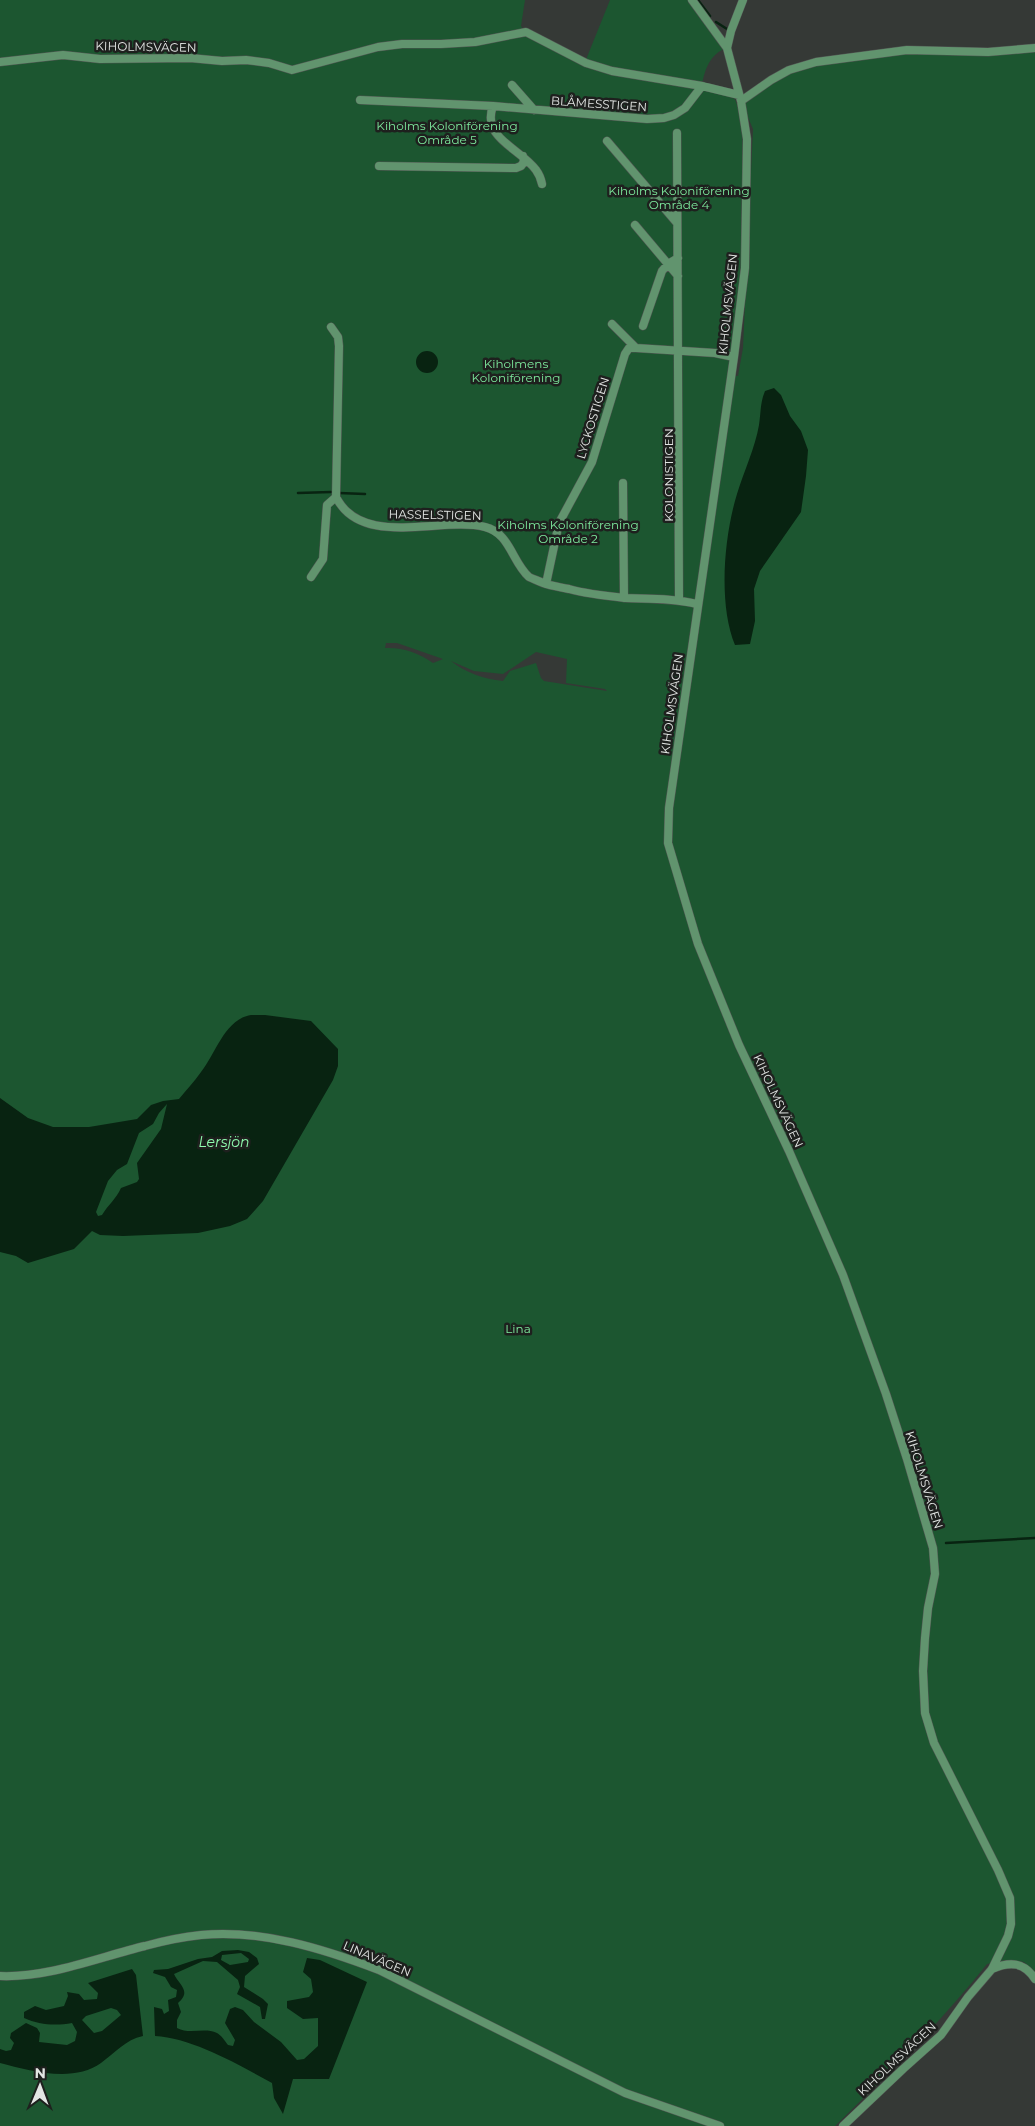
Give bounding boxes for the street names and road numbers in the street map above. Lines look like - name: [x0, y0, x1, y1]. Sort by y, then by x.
- street label: KIHOLMSVÄGEN: [95, 38, 197, 55]
- street label: BLÅMESSTIGEN: [550, 93, 648, 114]
- street label: KIHOLMSVÄGEN: [715, 253, 740, 355]
- street label: LYCKOSTIGEN: [573, 375, 612, 461]
- street label: KOLONISTIGEN: [661, 428, 676, 522]
- street label: HASSELSTIGEN: [388, 506, 482, 523]
- street label: KIHOLMSVÄGEN: [657, 653, 686, 755]
- street label: KIHOLMSVÄGEN: [750, 1052, 807, 1150]
- street label: KIHOLMSVÄGEN: [902, 1429, 946, 1531]
- street label: LINAVÄGEN: [341, 1938, 413, 1980]
- street label: KIHOLMSVÄGEN: [854, 2019, 939, 2099]

